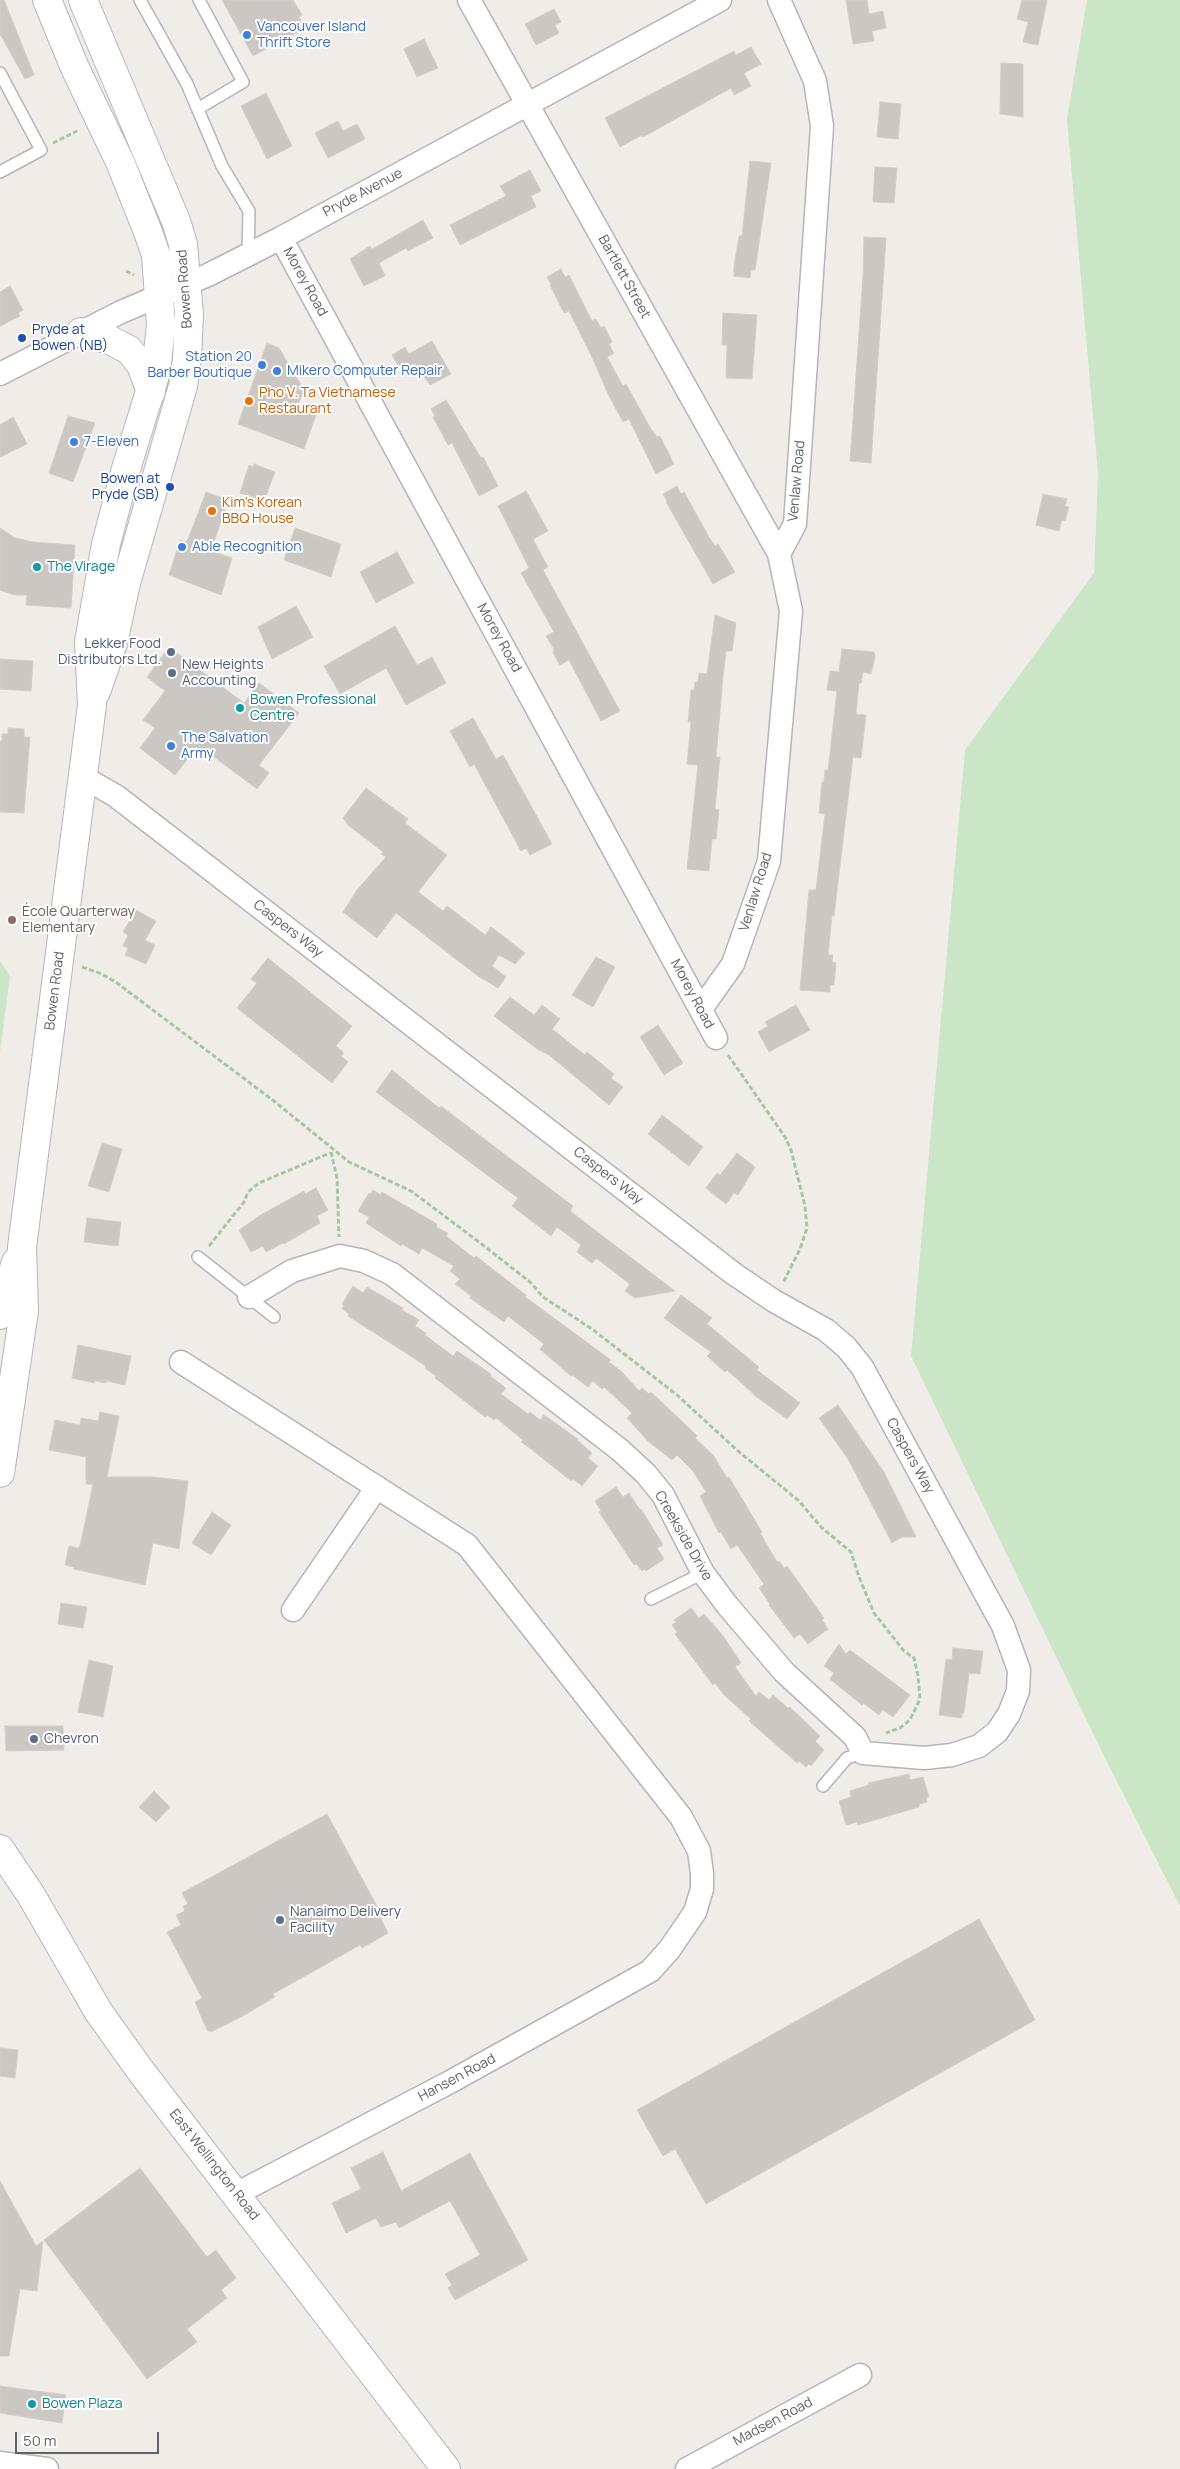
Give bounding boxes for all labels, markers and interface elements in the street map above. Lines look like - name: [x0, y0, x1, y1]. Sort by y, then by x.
- place label: Vancouver Island Thrift Store: [257, 19, 366, 52]
- marker: Vancouver Island Thrift Store: [241, 29, 253, 41]
- street label: Pryde Avenue: [320, 165, 406, 221]
- street label: Bartlett Street: [594, 232, 654, 322]
- street label: Morey Road: [279, 245, 331, 319]
- street label: Bowen Road: [174, 249, 196, 329]
- place label: Pryde at Bowen (NB): [32, 322, 108, 354]
- marker: Pryde at Bowen (NB): [16, 332, 28, 344]
- place label: Station 20 Barber Boutique: [147, 349, 252, 382]
- marker: Station 20 Barber Boutique: [256, 359, 268, 371]
- place label: Mikero Computer Repair: [287, 363, 442, 379]
- marker: Mikero Computer Repair: [271, 365, 283, 377]
- place label: Pho V. Ta Vietnamese Restaurant: [259, 385, 396, 418]
- marker: Pho V. Ta Vietnamese Restaurant: [243, 395, 255, 407]
- place label: 7-Eleven: [84, 434, 139, 450]
- marker: 7-Eleven: [68, 436, 80, 448]
- street label: Venlaw Road: [785, 440, 809, 522]
- place label: Bowen at Pryde (SB): [92, 471, 160, 504]
- marker: Bowen at Pryde (SB): [164, 481, 176, 493]
- place label: Kim's Korean BBQ House: [222, 495, 302, 528]
- marker: Kim's Korean BBQ House: [206, 505, 218, 517]
- place label: Able Recognition: [192, 539, 302, 555]
- marker: Able Recognition: [176, 541, 188, 553]
- place label: The Virage: [47, 559, 115, 575]
- marker: The Virage: [31, 561, 43, 573]
- street label: Morey Road: [473, 601, 525, 675]
- place label: Lekker Food Distributors Ltd.: [58, 636, 161, 669]
- marker: Lekker Food Distributors Ltd.: [165, 646, 177, 658]
- place label: New Heights Accounting: [182, 657, 264, 690]
- marker: New Heights Accounting: [166, 667, 178, 679]
- place label: Bowen Professional Centre: [250, 692, 376, 724]
- marker: Bowen Professional Centre: [234, 702, 246, 714]
- place label: The Salvation Army: [181, 730, 268, 762]
- marker: The Salvation Army: [165, 740, 177, 752]
- street label: Venlaw Road: [736, 851, 776, 933]
- street label: Caspers Way: [250, 897, 326, 961]
- place label: École Quarterway Elementary: [22, 904, 135, 936]
- marker: École Quarterway Elementary: [6, 914, 18, 926]
- street label: Bowen Road: [42, 951, 68, 1031]
- street label: Morey Road: [667, 956, 717, 1032]
- street label: Caspers Way: [570, 1144, 646, 1208]
- street label: Caspers Way: [882, 1415, 938, 1497]
- street label: Creekside Drive: [651, 1488, 715, 1584]
- place label: Chevron: [44, 1731, 99, 1747]
- marker: Chevron: [28, 1733, 40, 1745]
- place label: Nanaimo Delivery Facility: [290, 1904, 401, 1936]
- marker: Nanaimo Delivery Facility: [274, 1914, 286, 1926]
- street label: Hansen Road: [415, 2051, 499, 2105]
- street label: East Wellington Road: [165, 2106, 263, 2224]
- street label: Madsen Road: [730, 2394, 816, 2450]
- place label: Bowen Plaza: [42, 2396, 122, 2412]
- marker: Bowen Plaza: [26, 2398, 38, 2410]
- scale bar: [18, 2422, 161, 2454]
- text: 50 m: [23, 2430, 57, 2451]

